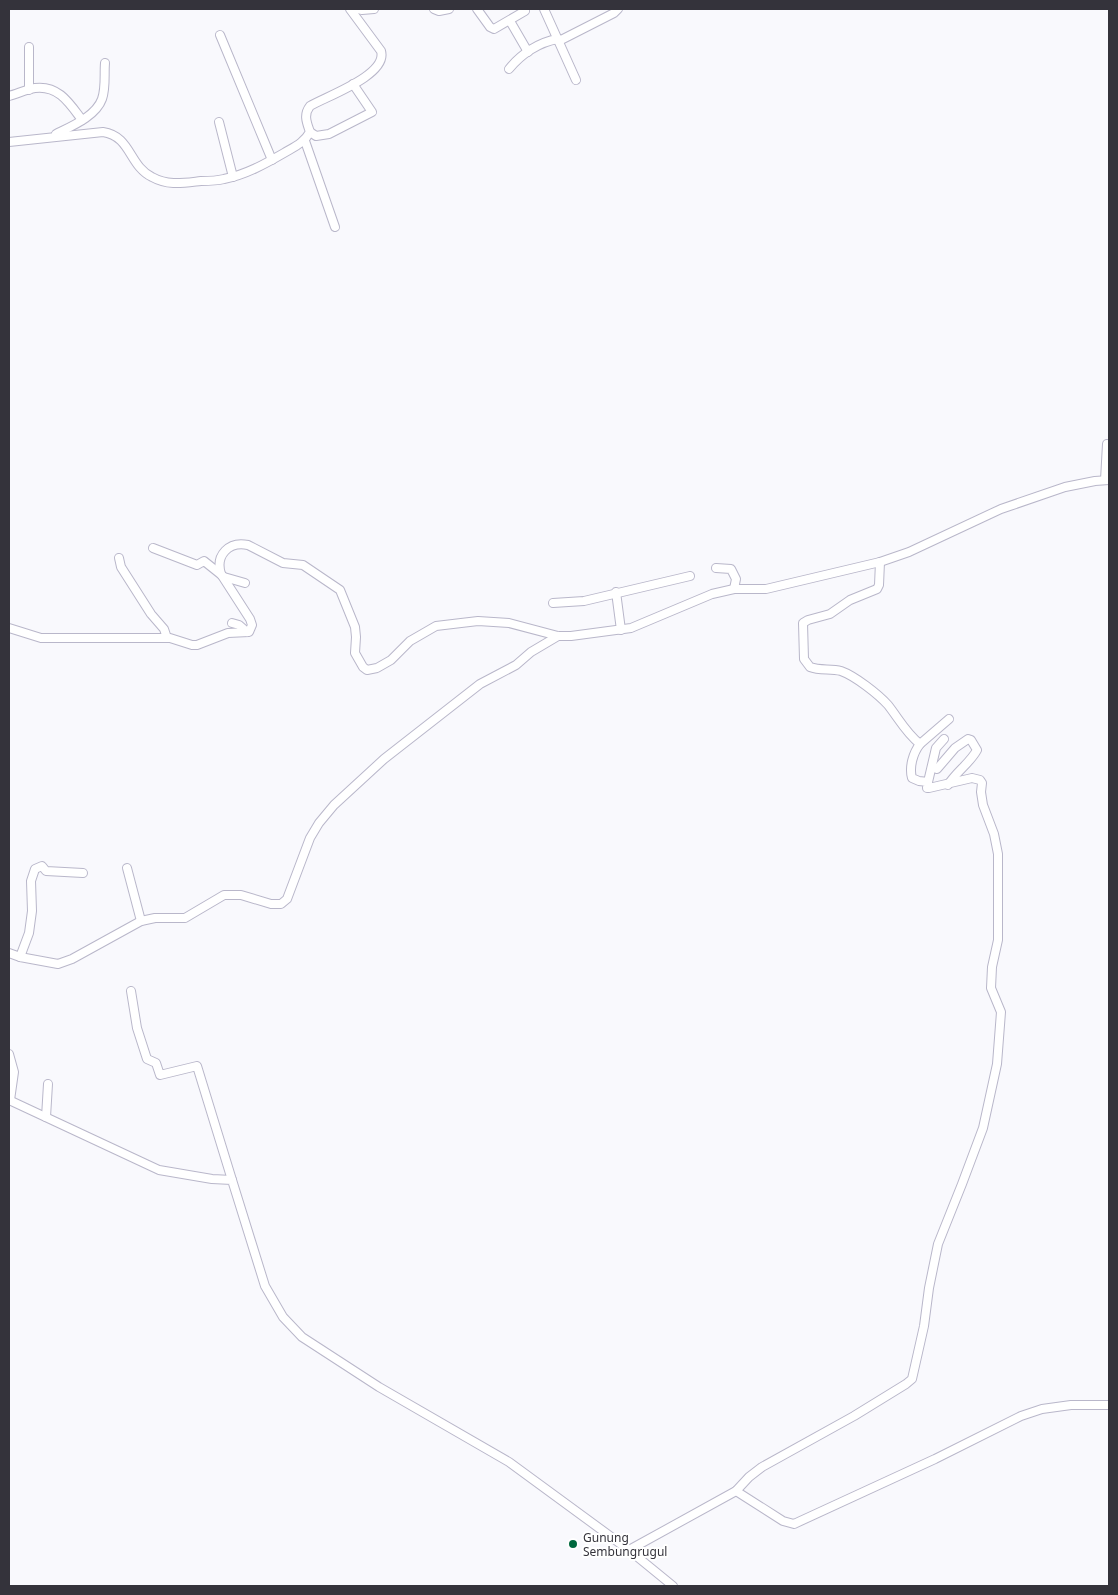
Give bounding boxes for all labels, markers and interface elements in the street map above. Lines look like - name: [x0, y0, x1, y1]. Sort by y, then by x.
- place label: Gunung Sembungrugul: [583, 1529, 667, 1560]
- marker: Gunung Sembungrugul: [567, 1538, 579, 1550]

